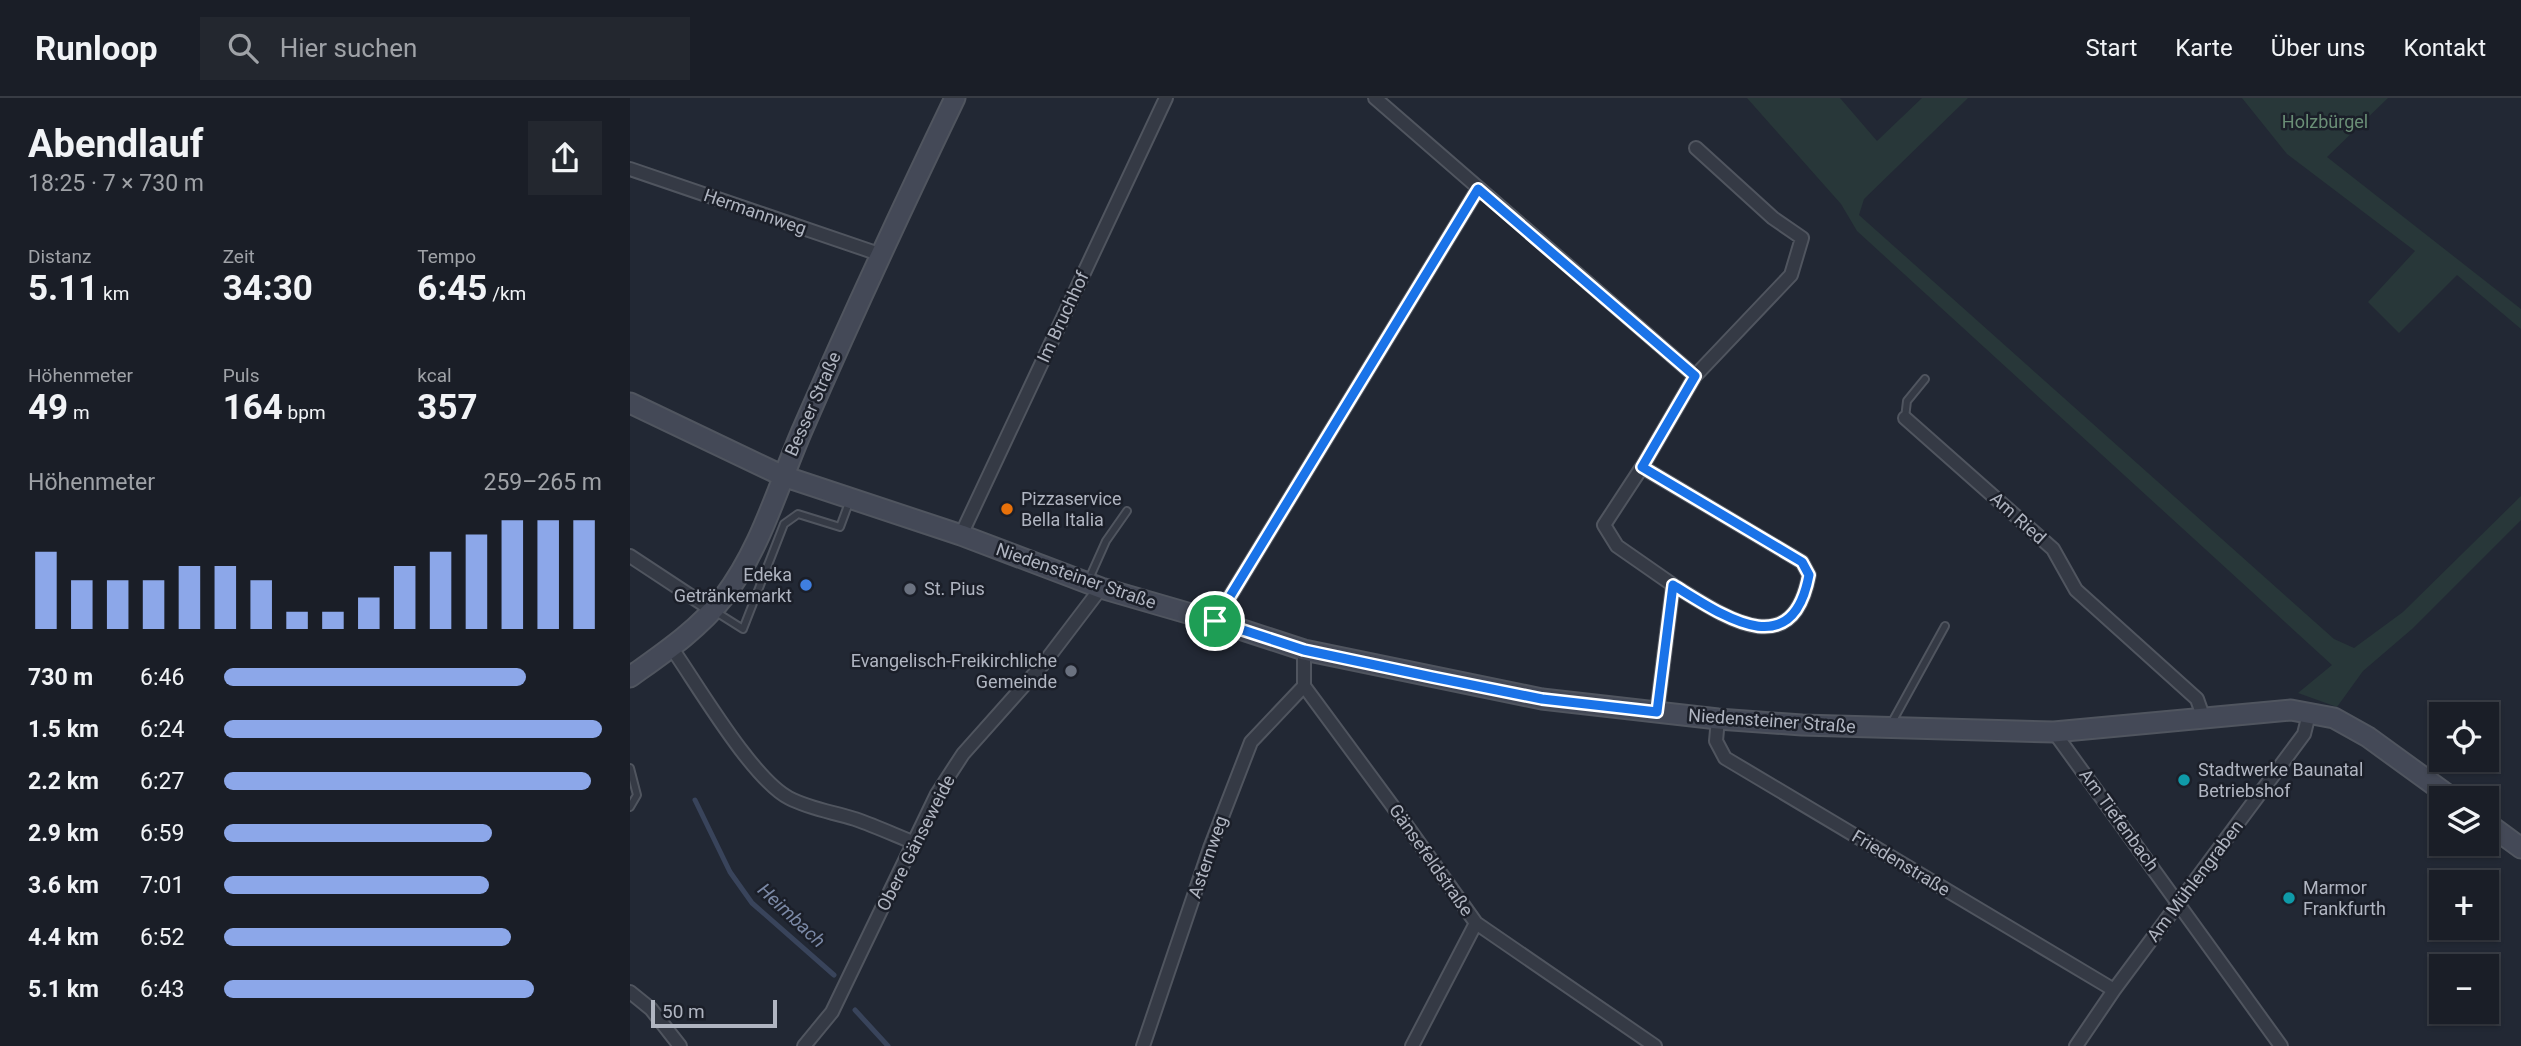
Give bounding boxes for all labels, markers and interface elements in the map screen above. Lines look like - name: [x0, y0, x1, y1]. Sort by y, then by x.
- search box: [200, 17, 690, 80]
- text: Runloop: [35, 29, 158, 68]
- icon: search: [224, 29, 262, 67]
- text: Hier suchen: [280, 33, 417, 63]
- text: Start: [2086, 34, 2137, 62]
- text: Karte: [2175, 34, 2233, 62]
- text: Über uns: [2271, 34, 2365, 62]
- text: Kontakt: [2403, 34, 2486, 62]
- park label: Holzbürgel: [2282, 111, 2368, 132]
- button: share: [528, 121, 602, 195]
- text: Abendlauf: [28, 122, 203, 166]
- text: 18:25 · 7 × 730 m: [28, 170, 204, 197]
- street label: Hermannweg: [701, 184, 809, 239]
- text: Distanz: [28, 245, 91, 268]
- text: Zeit: [223, 245, 255, 268]
- text: Tempo: [417, 245, 476, 268]
- street label: Im Bruchhof: [1032, 267, 1093, 366]
- text: 5.11: [28, 268, 98, 309]
- text: 34:30: [223, 268, 313, 309]
- text: 6:45: [417, 268, 487, 309]
- text: km: [98, 282, 129, 305]
- text: /km: [487, 282, 526, 305]
- street label: Besser Straße: [780, 348, 845, 459]
- text: Höhenmeter: [28, 364, 133, 387]
- text: Puls: [223, 364, 260, 387]
- text: kcal: [417, 364, 452, 387]
- text: 49: [28, 387, 68, 428]
- text: 164: [223, 387, 283, 428]
- text: 357: [417, 387, 478, 428]
- text: m: [68, 401, 90, 424]
- text: bpm: [283, 401, 326, 424]
- text: Höhenmeter: [28, 469, 155, 496]
- text: 259–265 m: [483, 469, 602, 496]
- street label: Am Ried: [1986, 487, 2050, 548]
- place label: Pizzaservice Bella Italia: [1021, 488, 1122, 530]
- marker: Pizzaservice Bella Italia: [999, 501, 1015, 517]
- street label: Niedensteiner Straße: [993, 538, 1159, 613]
- place label: Edeka Getränkemarkt: [674, 564, 792, 606]
- marker: Edeka Getränkemarkt: [798, 577, 814, 593]
- place label: St. Pius: [924, 578, 985, 599]
- marker: St. Pius: [902, 581, 918, 597]
- pin: [1185, 591, 1245, 651]
- icon: arrive: [1196, 602, 1234, 640]
- place label: Evangelisch-Freikirchliche Gemeinde: [851, 650, 1057, 692]
- marker: Evangelisch-Freikirchliche Gemeinde: [1063, 663, 1079, 679]
- text: 730 m: [28, 664, 93, 691]
- text: 6:46: [140, 664, 184, 691]
- map controls: [2429, 702, 2499, 1024]
- button: locate: [2429, 702, 2499, 772]
- street label: Niedensteiner Straße: [1688, 704, 1857, 737]
- text: 1.5 km: [28, 716, 99, 743]
- text: 6:24: [140, 716, 184, 743]
- place label: Stadtwerke Baunatal Betriebshof: [2198, 759, 2363, 801]
- street label: Am Tiefenbach: [2075, 765, 2163, 875]
- text: 2.2 km: [28, 768, 99, 795]
- text: 6:27: [140, 768, 184, 795]
- street label: Obere Gänseweide: [872, 771, 959, 914]
- marker: Stadtwerke Baunatal Betriebshof: [2176, 772, 2192, 788]
- button: layers: [2429, 786, 2499, 856]
- street label: Gänsefeldstraße: [1385, 800, 1478, 920]
- street label: Asternweg: [1184, 813, 1231, 901]
- street label: Am Mühlengraben: [2142, 816, 2247, 946]
- text: 2.9 km: [28, 820, 99, 847]
- text: 6:59: [140, 820, 184, 847]
- street label: Friedenstraße: [1849, 825, 1954, 900]
- button: +: [2429, 870, 2499, 940]
- text: 3.6 km: [28, 872, 99, 899]
- text: 7:01: [140, 872, 184, 899]
- place label: Marmor Frankfurth: [2303, 877, 2386, 919]
- water label: Heimbach: [753, 878, 830, 952]
- marker: Marmor Frankfurth: [2281, 890, 2297, 906]
- text: 4.4 km: [28, 924, 99, 951]
- text: 6:52: [140, 924, 184, 951]
- button: −: [2429, 954, 2499, 1024]
- text: 5.1 km: [28, 976, 99, 1003]
- text: 6:43: [140, 976, 184, 1003]
- scale bar: [651, 997, 777, 1029]
- text: 50 m: [662, 1000, 705, 1023]

